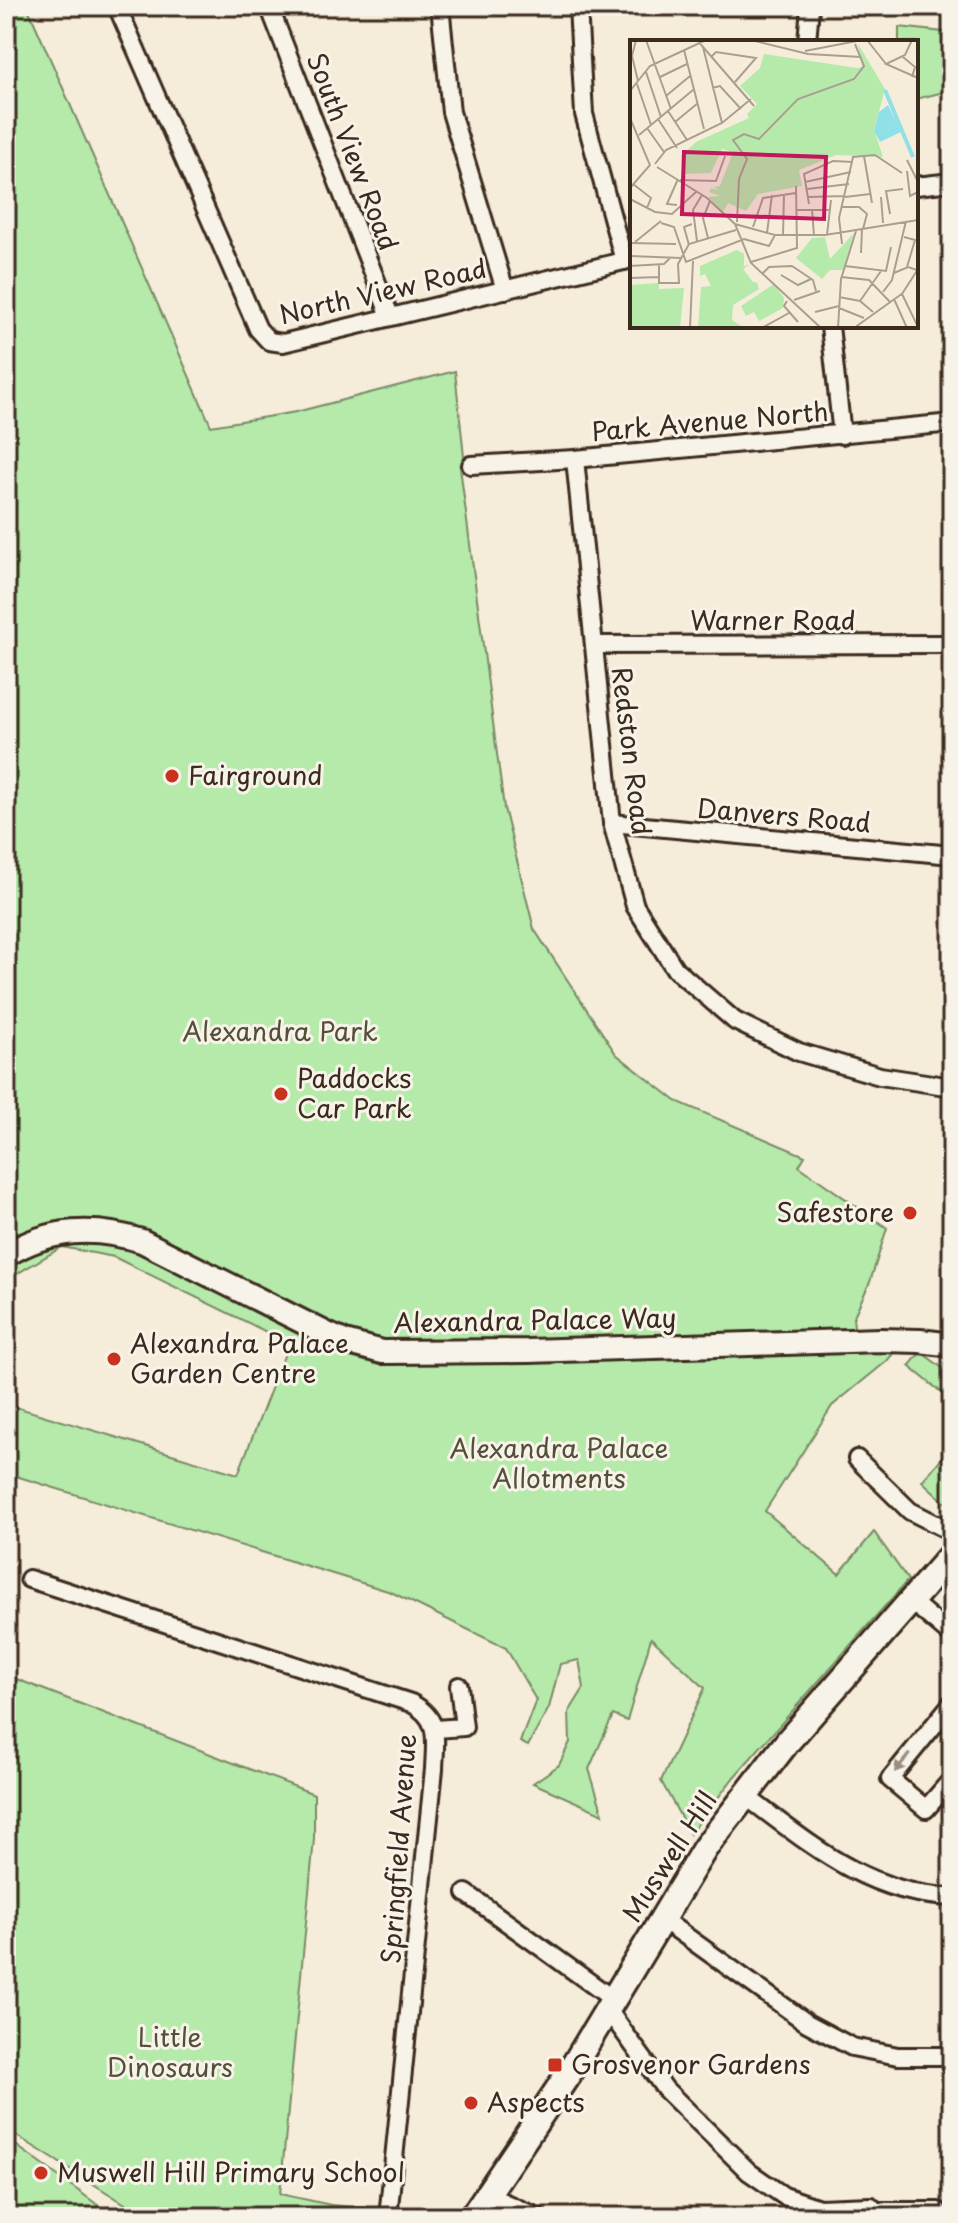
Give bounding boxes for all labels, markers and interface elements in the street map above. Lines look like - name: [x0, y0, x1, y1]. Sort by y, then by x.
- inset map: [630, 40, 918, 328]
- street label: South View Road: [298, 47, 409, 256]
- street label: North View Road: [275, 248, 490, 333]
- street label: Park Avenue North: [590, 391, 830, 450]
- street label: Warner Road: [690, 600, 856, 639]
- street label: Redston Road: [603, 664, 662, 837]
- place label: Fairground: [188, 755, 323, 794]
- marker: Fairground: [163, 767, 181, 785]
- street label: Danvers Road: [696, 787, 873, 842]
- park label: Alexandra Park: [182, 1011, 378, 1050]
- place label: Paddocks Car Park: [297, 1058, 412, 1127]
- marker: Paddocks Car Park: [272, 1085, 290, 1103]
- place label: Safestore: [776, 1192, 894, 1231]
- marker: Safestore: [901, 1204, 919, 1222]
- street label: Alexandra Palace Way: [393, 1298, 677, 1341]
- place label: Alexandra Palace Garden Centre: [130, 1323, 349, 1392]
- marker: Alexandra Palace Garden Centre: [105, 1350, 123, 1368]
- park label: Alexandra Palace Allotments: [450, 1428, 668, 1497]
- street label: Springfield Avenue: [370, 1733, 425, 1965]
- one-way arrow: [895, 1753, 911, 1773]
- street label: Muswell Hill: [612, 1783, 726, 1929]
- park label: Little Dinosaurs: [107, 2017, 233, 2086]
- place label: Grosvenor Gardens: [571, 2044, 811, 2083]
- marker: Grosvenor Gardens: [546, 2056, 564, 2074]
- place label: Aspects: [487, 2082, 585, 2121]
- marker: Aspects: [462, 2094, 480, 2112]
- place label: Muswell Hill Primary School: [57, 2152, 405, 2191]
- marker: Muswell Hill Primary School: [32, 2164, 50, 2182]

